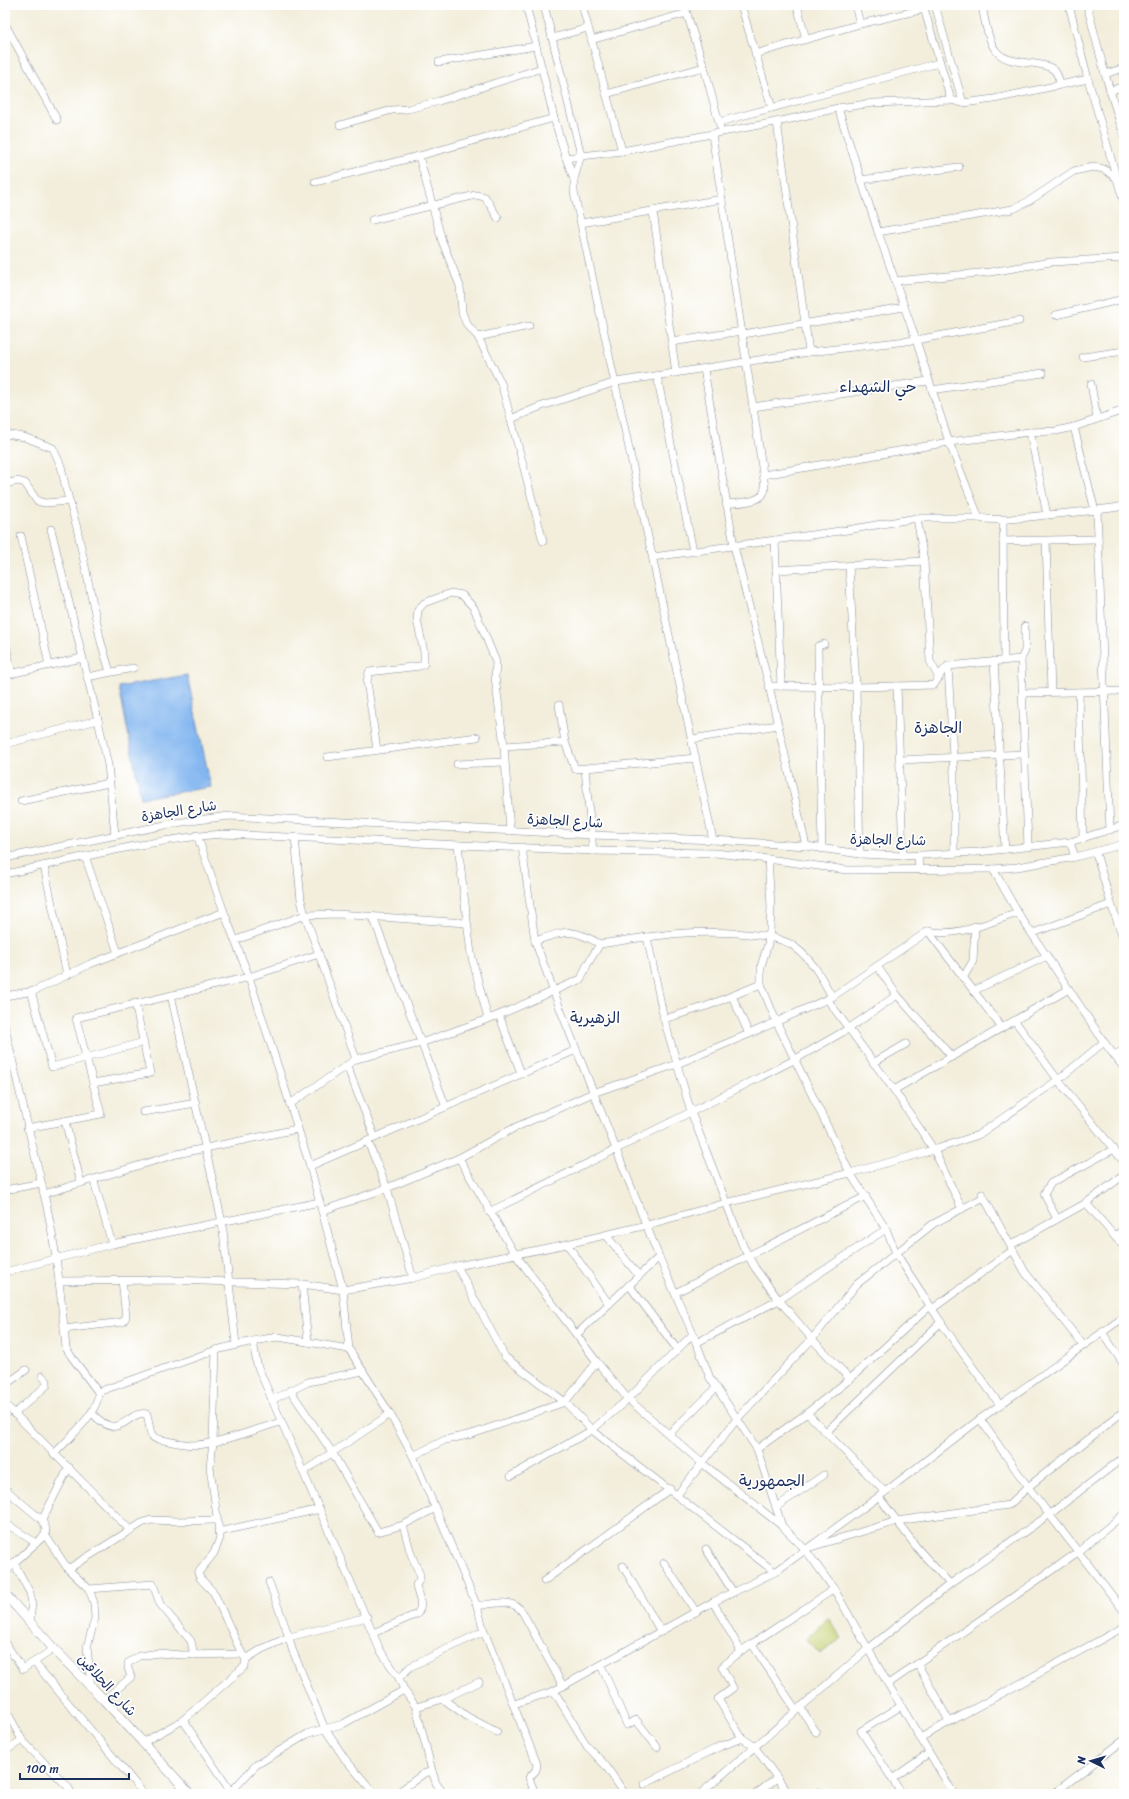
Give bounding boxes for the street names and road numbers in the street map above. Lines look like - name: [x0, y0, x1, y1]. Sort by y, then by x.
- street label: شارع الجاهزة: [139, 793, 219, 829]
- street label: شارع الجاهزة: [526, 807, 604, 835]
- street label: شارع الجاهزة: [850, 827, 926, 853]
- street label: شارع الحلاقين: [71, 1648, 143, 1722]

